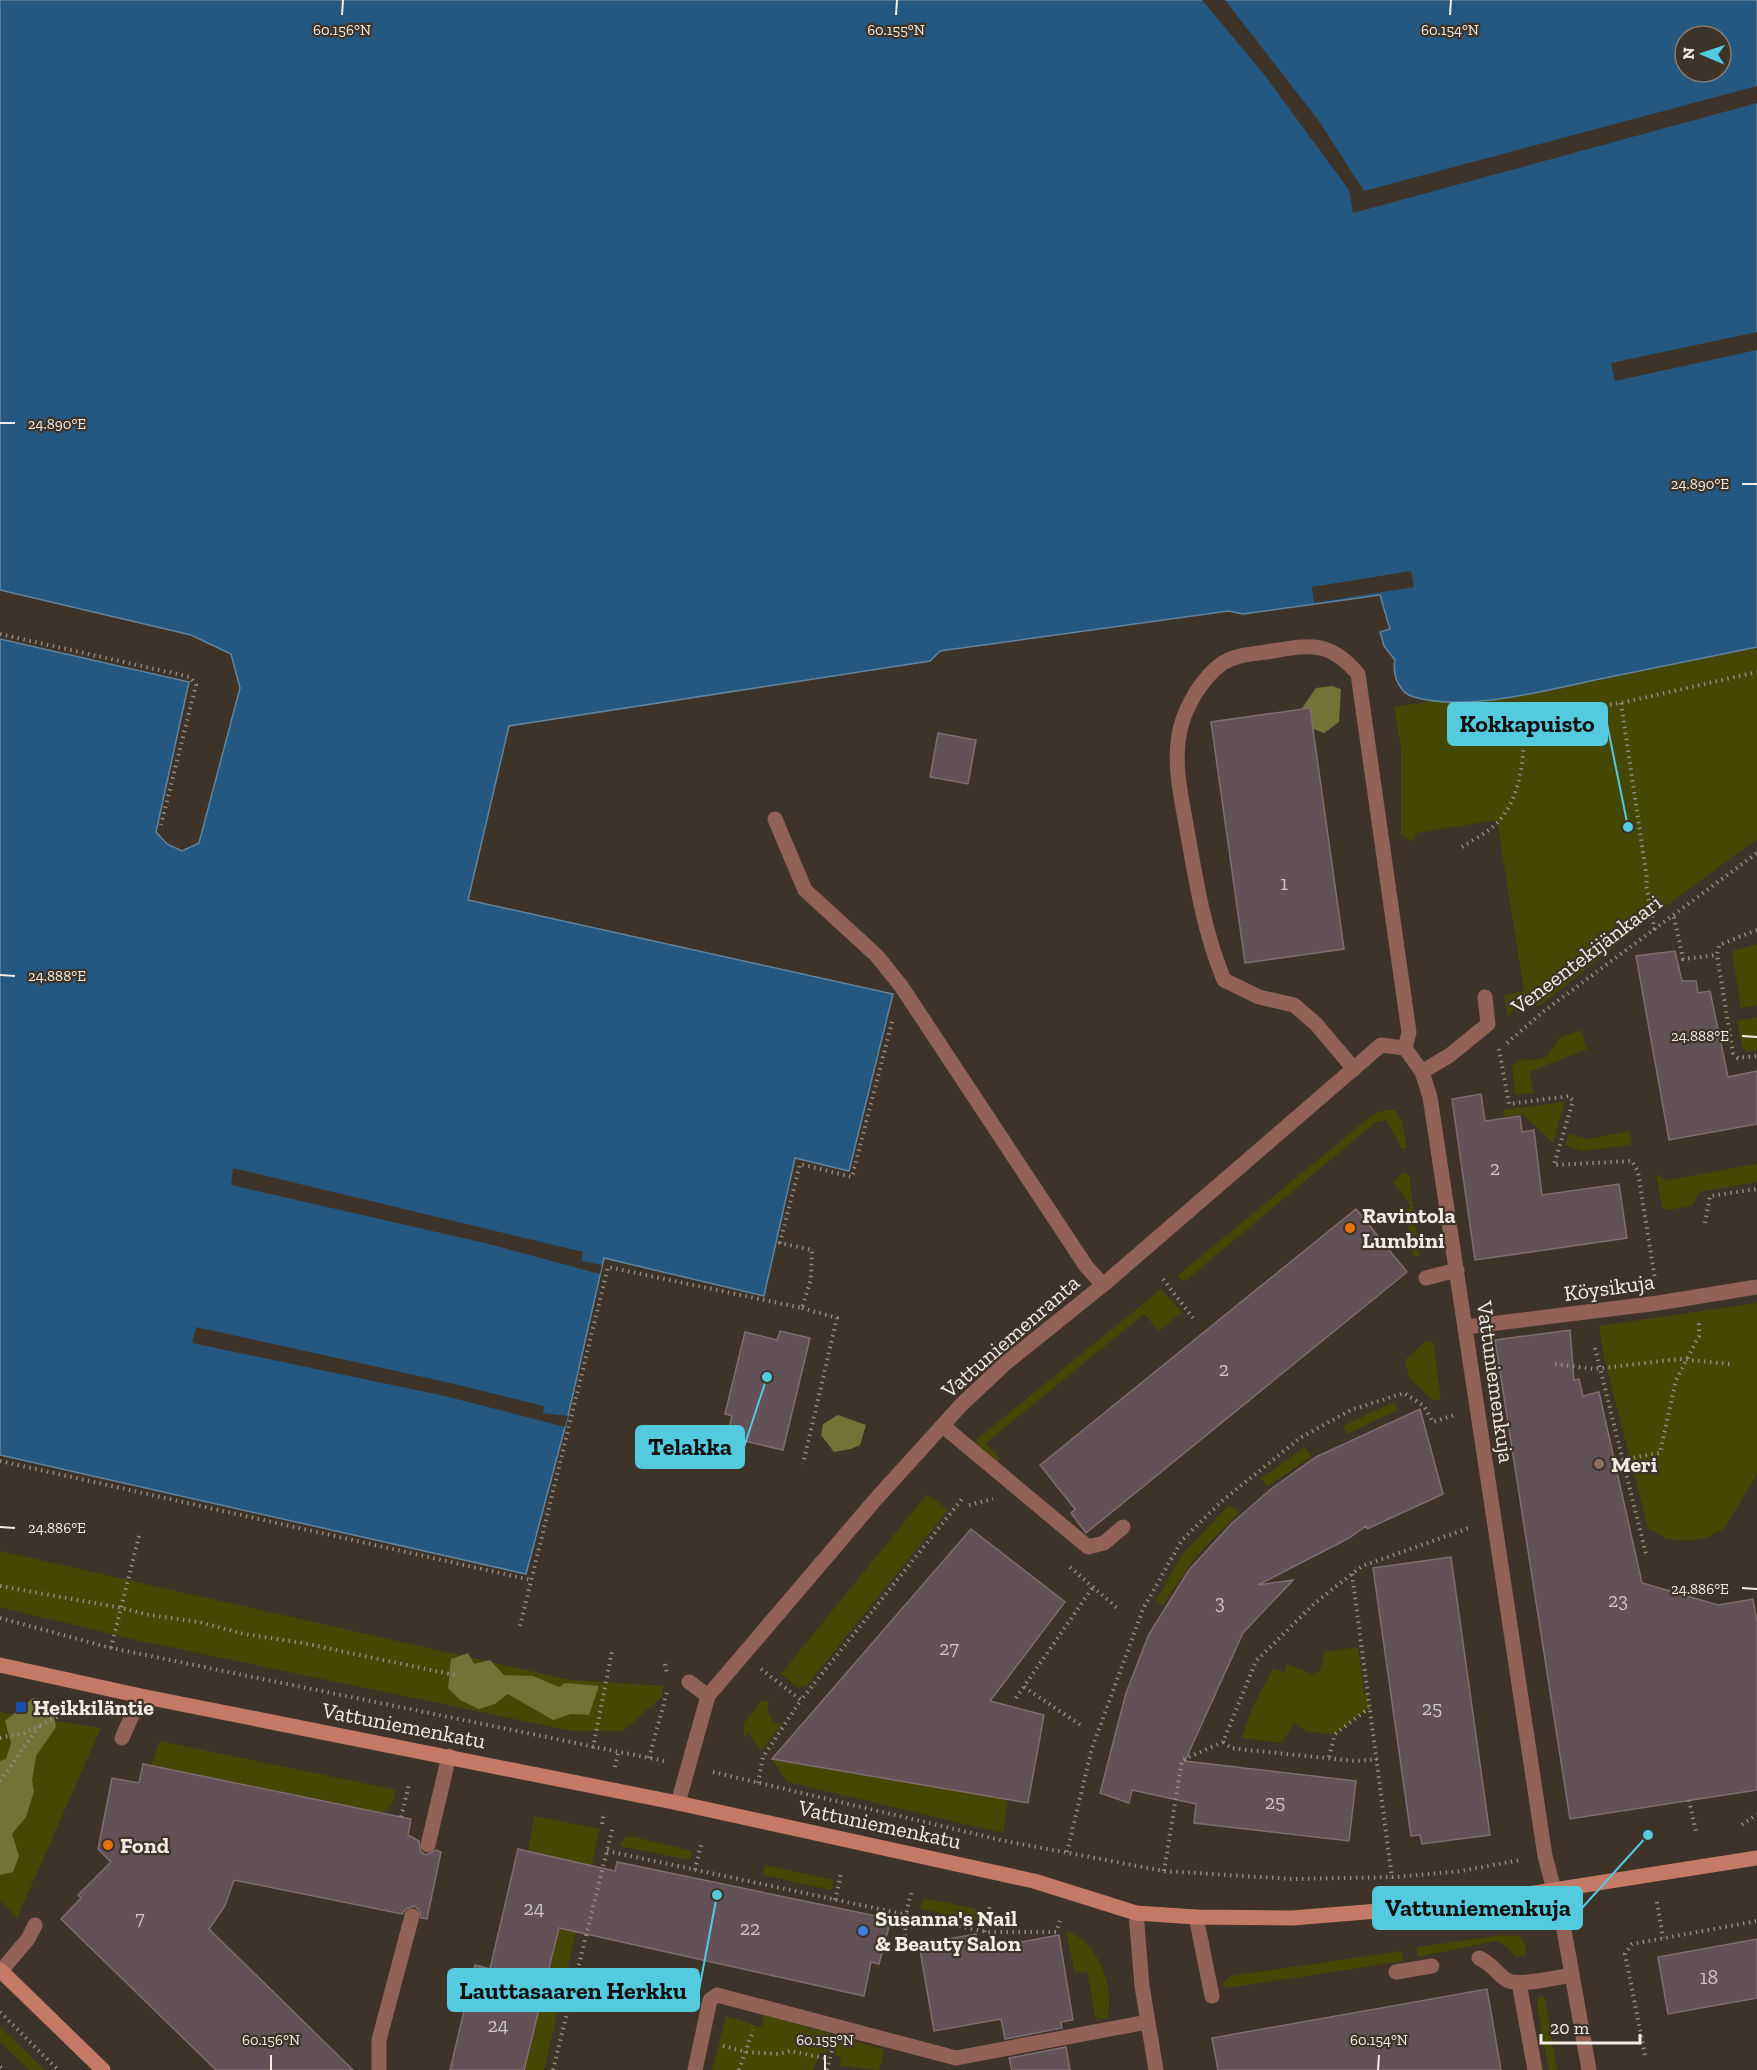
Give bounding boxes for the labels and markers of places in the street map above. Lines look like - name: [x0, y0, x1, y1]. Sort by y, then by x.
- callout: Kokkapuisto: [1448, 703, 1607, 745]
- place label: Ravintola Lumbini: [1362, 1202, 1456, 1254]
- marker: Ravintola Lumbini: [1343, 1221, 1357, 1235]
- callout: Telakka: [636, 1426, 744, 1468]
- place label: Meri: [1611, 1451, 1658, 1478]
- marker: Meri: [1592, 1457, 1606, 1471]
- place label: Heikkiläntie: [33, 1694, 154, 1721]
- marker: Heikkiläntie: [14, 1700, 28, 1714]
- place label: Fond: [120, 1832, 170, 1859]
- marker: Fond: [101, 1838, 115, 1852]
- callout: Vattuniemenkuja: [1373, 1887, 1582, 1929]
- place label: Susanna's Nail & Beauty Salon: [875, 1905, 1021, 1957]
- marker: Susanna's Nail & Beauty Salon: [856, 1924, 870, 1938]
- callout: Lauttasaaren Herkku: [448, 1969, 699, 2011]

